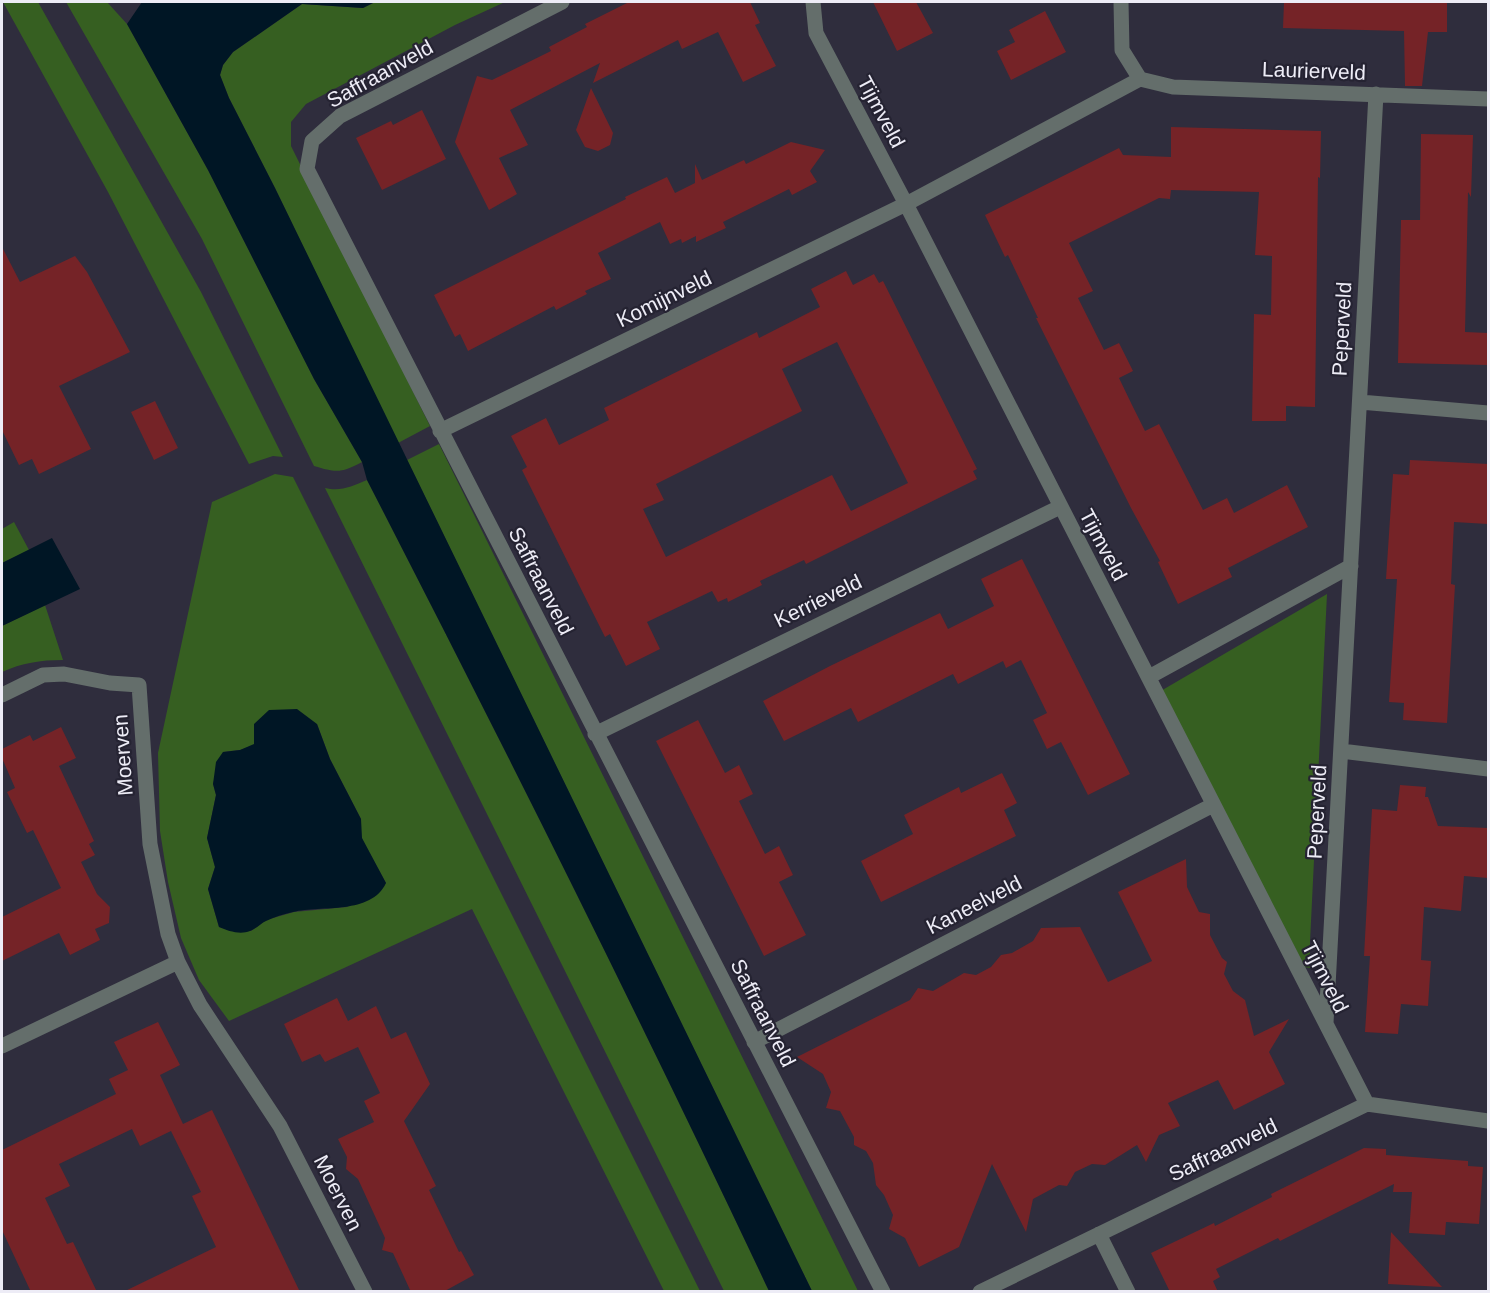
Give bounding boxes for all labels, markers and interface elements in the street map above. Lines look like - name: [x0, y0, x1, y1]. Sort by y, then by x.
- street label: Saffraanveld: [323, 35, 437, 112]
- street label: Laurierveld: [1262, 57, 1366, 84]
- street label: Tijmveld: [853, 72, 910, 151]
- street label: Komijnveld: [613, 266, 715, 331]
- street label: Peperveld: [1328, 281, 1355, 377]
- street label: Tijmveld: [1075, 505, 1132, 584]
- street label: Saffraanveld: [505, 523, 578, 638]
- street label: Kerrieveld: [770, 569, 865, 632]
- street label: Moerven: [108, 713, 137, 797]
- street label: Peperveld: [1303, 764, 1330, 860]
- street label: Kaneelveld: [922, 871, 1025, 938]
- street label: Tijmveld: [1298, 937, 1353, 1016]
- street label: Saffraanveld: [727, 955, 800, 1070]
- street label: Saffraanveld: [1165, 1113, 1281, 1186]
- street label: Moerven: [310, 1151, 367, 1234]

